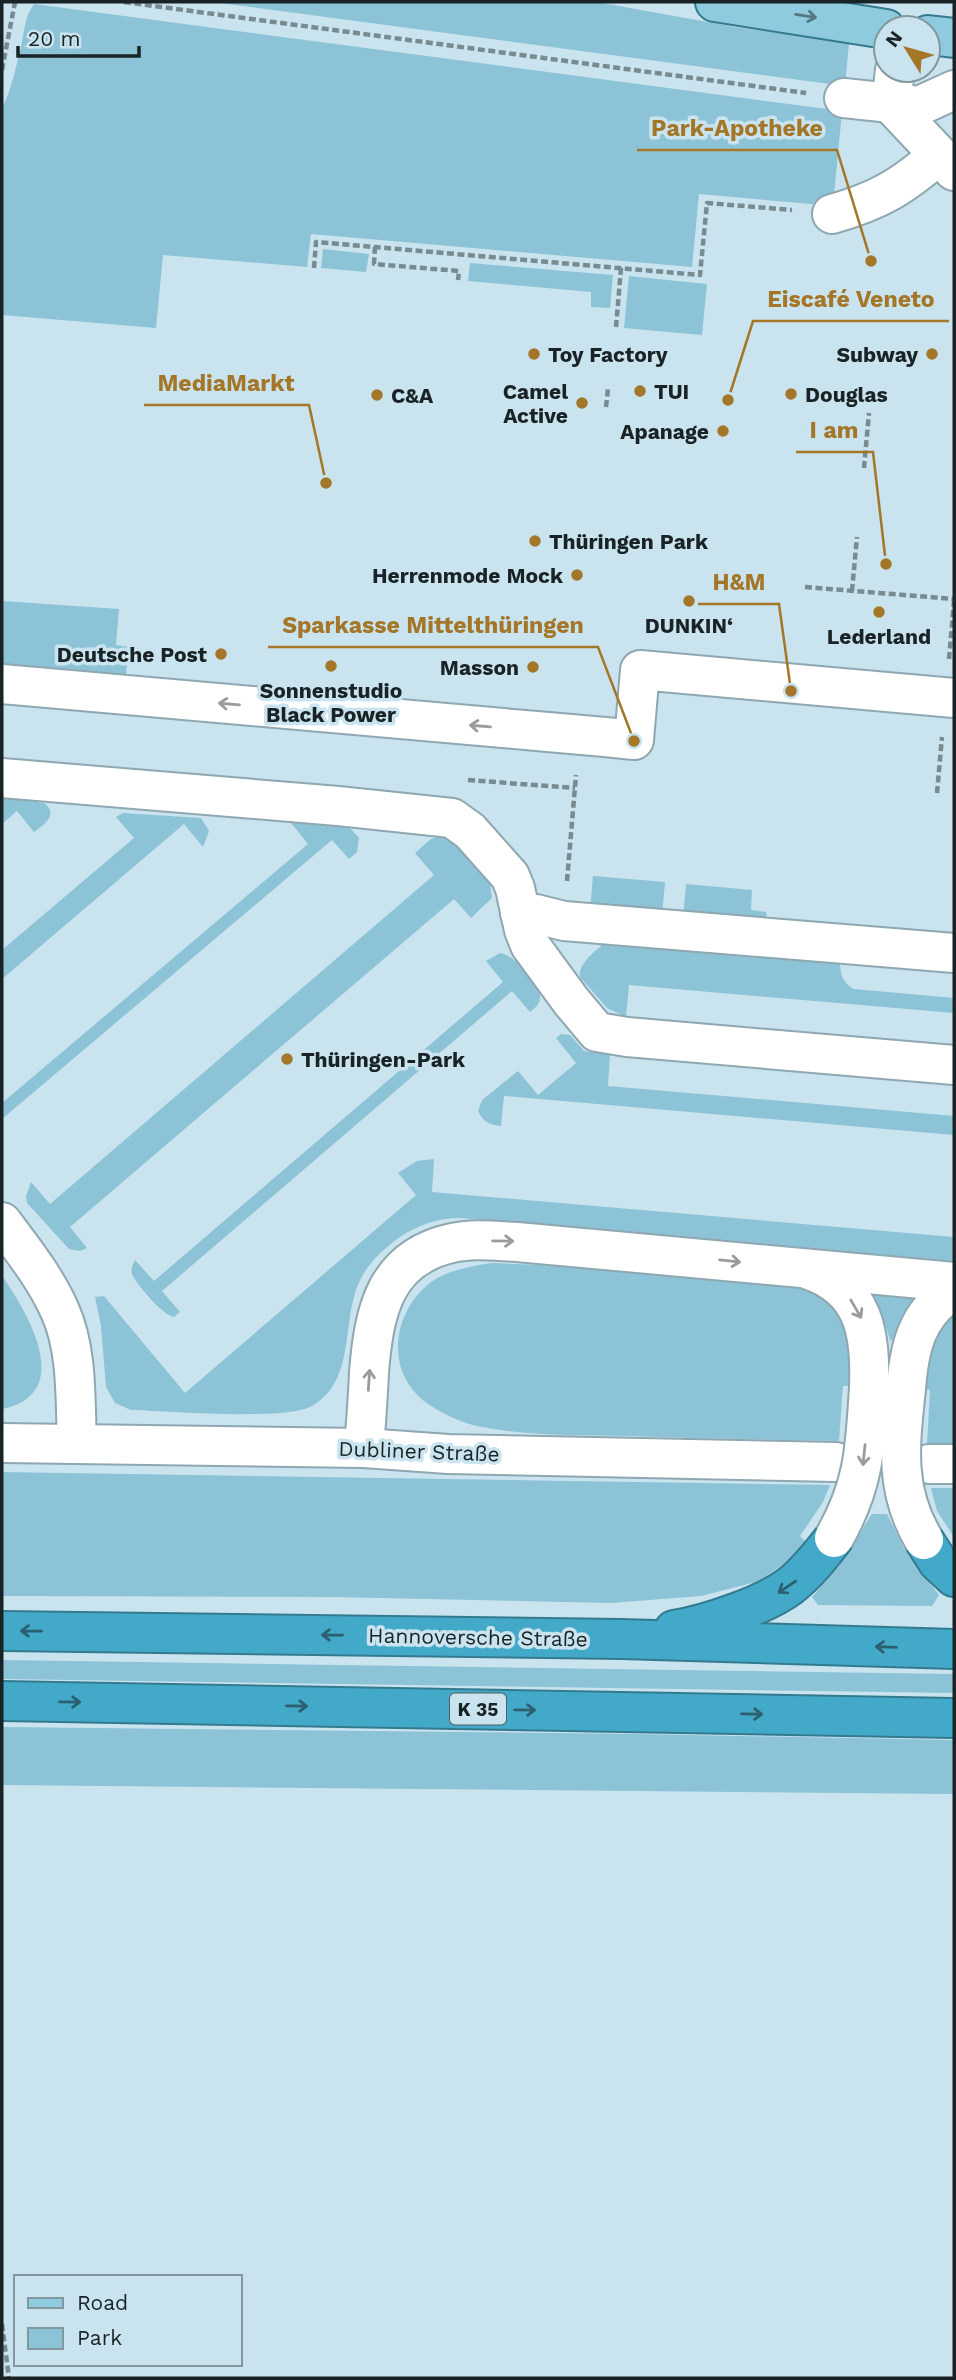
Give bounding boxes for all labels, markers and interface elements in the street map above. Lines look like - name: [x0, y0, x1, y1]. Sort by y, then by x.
- one-way arrow: [794, 10, 817, 23]
- scale bar: [18, 14, 138, 58]
- north arrow: [872, 14, 942, 84]
- text: 20 m: [28, 26, 80, 51]
- text: N: [880, 27, 907, 52]
- callout: Park-Apotheke: [637, 106, 837, 150]
- text: Park-Apotheke: [651, 115, 823, 142]
- callout: Eiscafé Veneto: [753, 277, 949, 321]
- text: Eiscafé Veneto: [767, 286, 935, 313]
- place label: Toy Factory: [548, 342, 668, 367]
- place label: Subway: [837, 342, 918, 367]
- marker: Toy Factory: [526, 346, 542, 362]
- marker: Subway: [924, 346, 940, 362]
- callout: MediaMarkt: [144, 361, 309, 405]
- text: MediaMarkt: [157, 370, 295, 397]
- place label: Camel Active: [503, 379, 568, 428]
- place label: TUI: [654, 379, 689, 404]
- place label: Douglas: [805, 382, 888, 407]
- place label: C&A: [391, 383, 434, 408]
- marker: TUI: [632, 383, 648, 399]
- marker: Douglas: [783, 386, 799, 402]
- marker: C&A: [369, 387, 385, 403]
- marker: Camel Active: [574, 395, 590, 411]
- callout: I am: [796, 408, 873, 452]
- text: I am: [810, 417, 858, 444]
- place label: Apanage: [620, 419, 709, 444]
- marker: Apanage: [715, 423, 731, 439]
- place label: Thüringen Park: [549, 529, 709, 554]
- marker: Thüringen Park: [527, 533, 543, 549]
- callout: H&M: [698, 560, 779, 604]
- place label: Herrenmode Mock: [372, 563, 564, 588]
- marker: Herrenmode Mock: [569, 567, 585, 583]
- text: H&M: [713, 569, 765, 596]
- marker: DUNKIN‘: [681, 593, 697, 609]
- callout: Sparkasse Mittelthüringen: [268, 603, 598, 647]
- marker: Lederland: [871, 604, 887, 620]
- text: Sparkasse Mittelthüringen: [282, 612, 584, 639]
- place label: DUNKIN‘: [645, 613, 733, 638]
- place label: Lederland: [827, 624, 931, 649]
- place label: Deutsche Post: [57, 642, 207, 667]
- marker: Deutsche Post: [213, 646, 229, 662]
- place label: Masson: [440, 655, 519, 680]
- marker: Sonnenstudio Black Power: [323, 658, 339, 674]
- marker: Masson: [525, 659, 541, 675]
- place label: Sonnenstudio Black Power: [260, 678, 402, 727]
- one-way arrow: [218, 697, 241, 710]
- one-way arrow: [469, 719, 492, 732]
- place label: Thüringen-Park: [301, 1047, 466, 1072]
- marker: Thüringen-Park: [279, 1051, 295, 1067]
- one-way arrow: [492, 1235, 515, 1248]
- one-way arrow: [718, 1255, 741, 1268]
- one-way arrow: [849, 1298, 863, 1318]
- one-way arrow: [363, 1369, 376, 1392]
- street label: Dubliner Straße: [338, 1436, 500, 1466]
- one-way arrow: [857, 1443, 870, 1466]
- one-way arrow: [778, 1580, 797, 1594]
- street label: Hannoversche Straße: [368, 1623, 588, 1651]
- one-way arrow: [20, 1624, 43, 1638]
- one-way arrow: [321, 1628, 344, 1642]
- one-way arrow: [875, 1640, 898, 1654]
- road number: K 35: [450, 1694, 506, 1724]
- one-way arrow: [58, 1695, 81, 1709]
- one-way arrow: [286, 1699, 309, 1713]
- one-way arrow: [513, 1704, 536, 1717]
- one-way arrow: [741, 1708, 764, 1721]
- legend: [14, 2275, 242, 2366]
- text: Road: [77, 2290, 128, 2315]
- text: Park: [77, 2325, 122, 2350]

